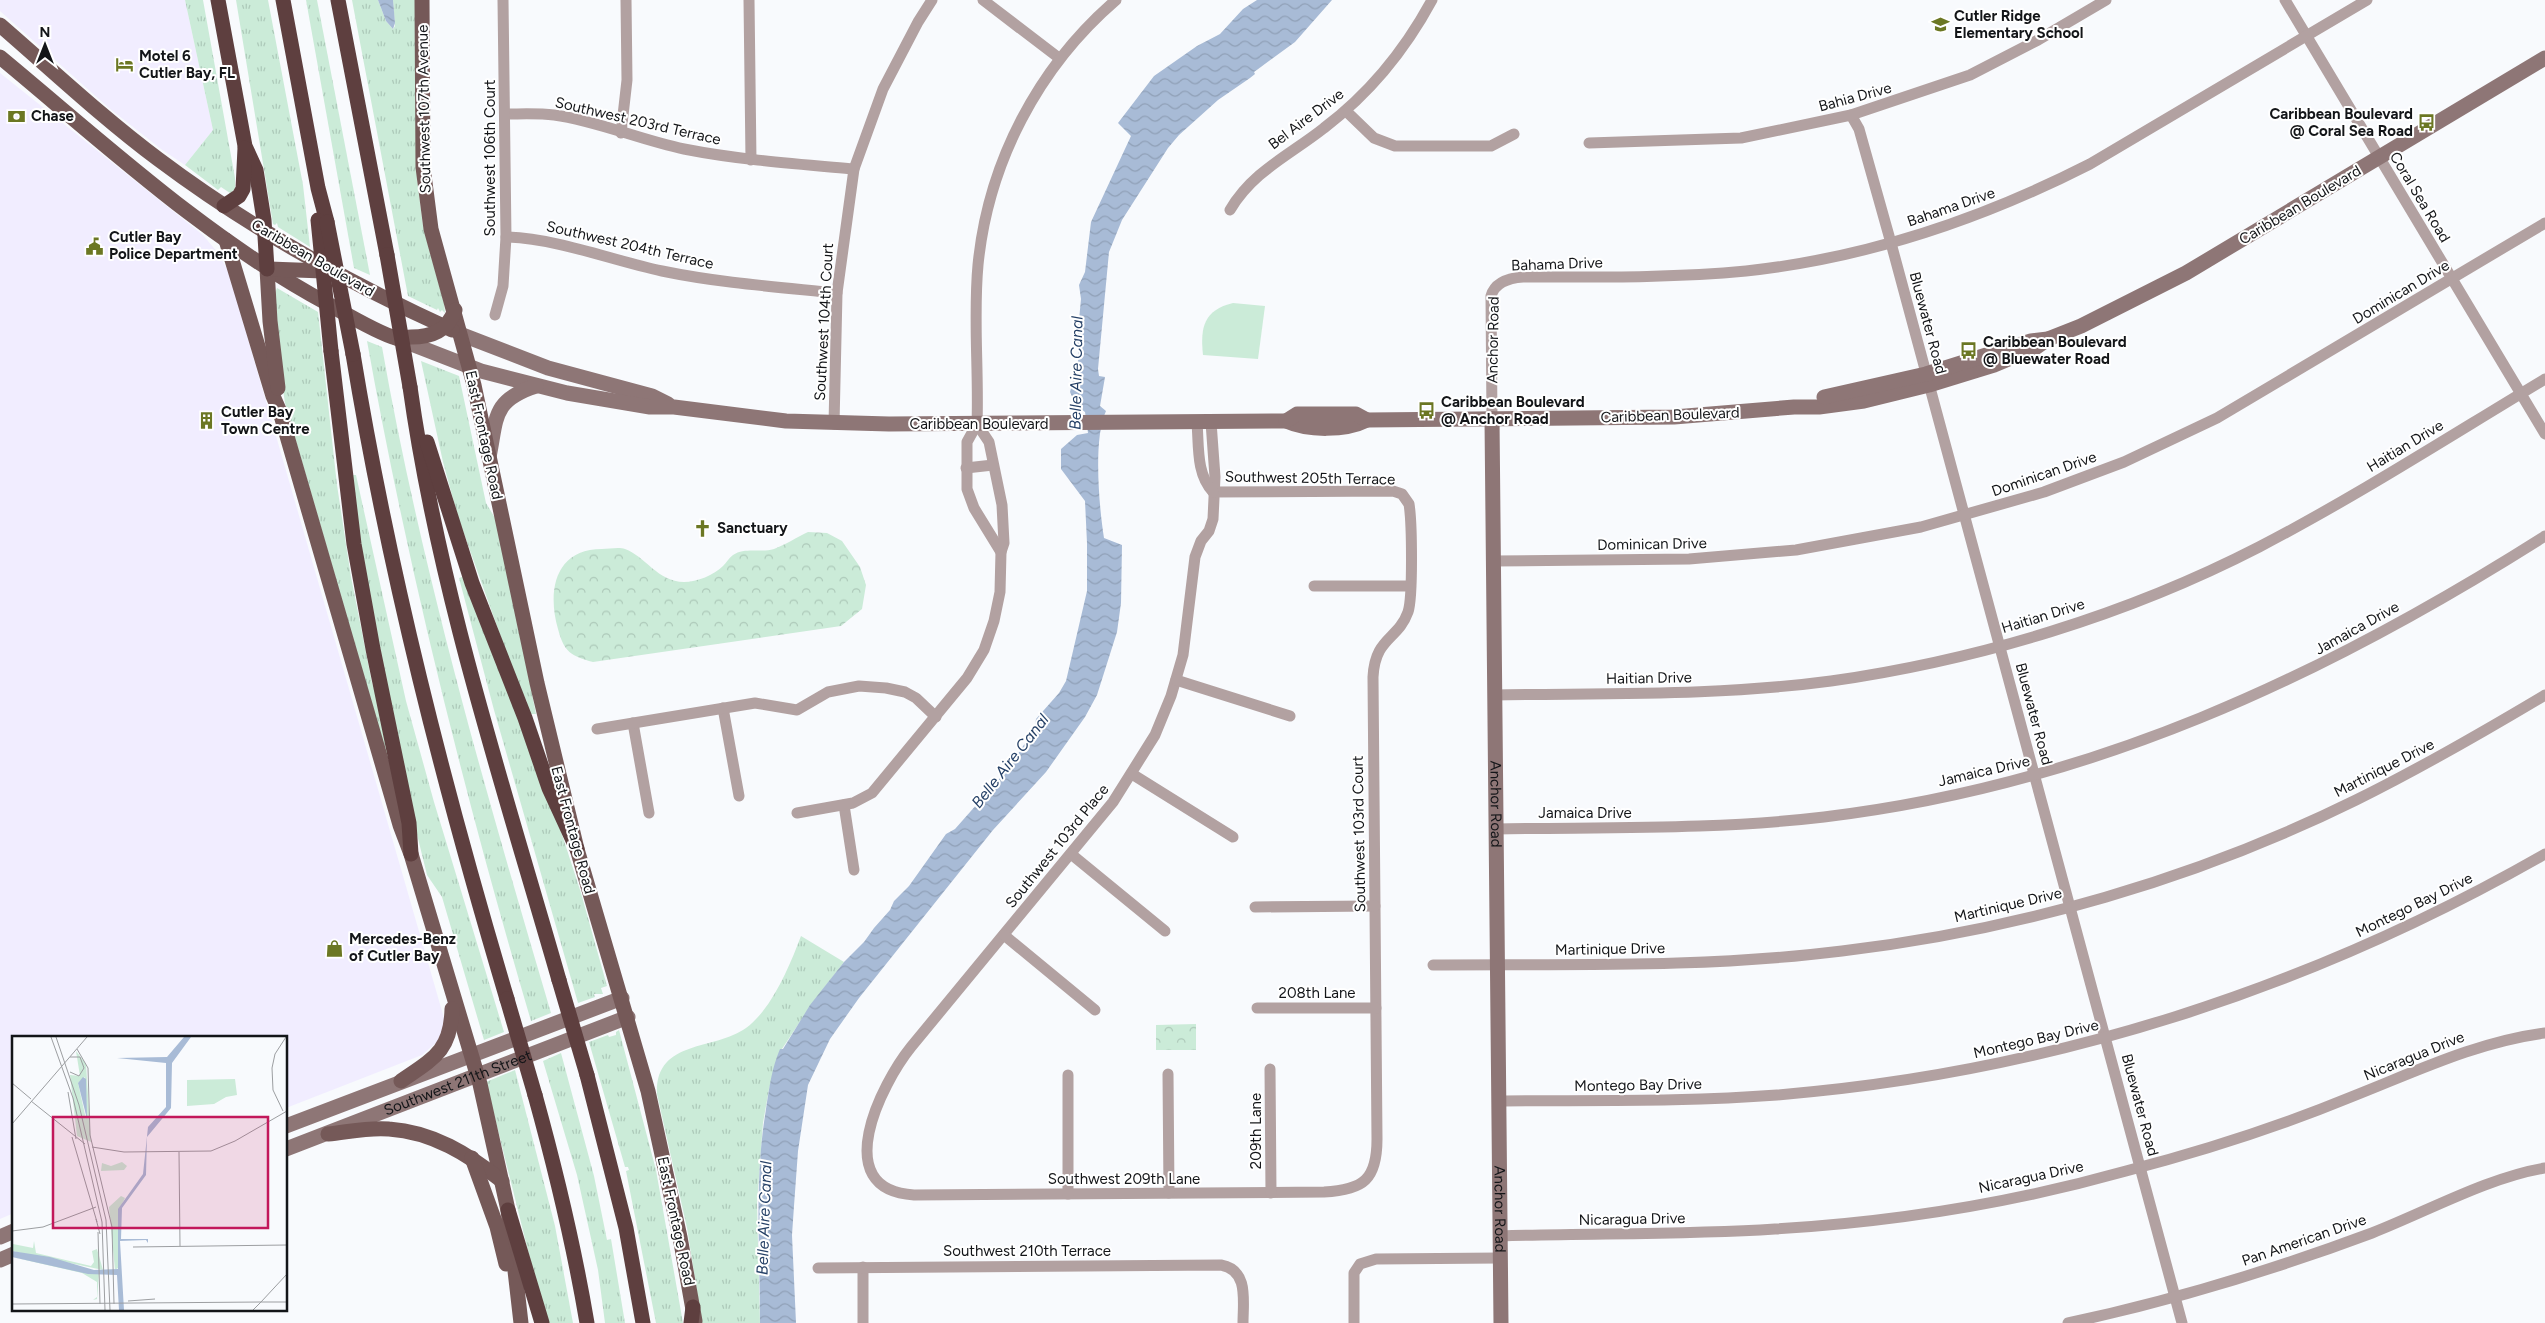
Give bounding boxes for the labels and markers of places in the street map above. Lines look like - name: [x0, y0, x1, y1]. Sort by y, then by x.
- place label: Cutler Ridge Elementary School: [1954, 7, 2084, 42]
- school or university icon: Cutler Ridge Elementary School: [1930, 15, 1950, 35]
- place label: Motel 6 Cutler Bay, FL: [139, 47, 235, 82]
- hotel icon: Motel 6 Cutler Bay, FL: [115, 55, 135, 75]
- place label: Caribbean Boulevard @ Coral Sea Road: [2269, 105, 2413, 140]
- bank icon: Chase: [7, 106, 27, 126]
- place label: Chase: [31, 107, 74, 125]
- bus stop icon: Caribbean Boulevard @ Coral Sea Road: [2417, 113, 2437, 133]
- place label: Cutler Bay Police Department: [109, 228, 238, 263]
- public building icon: Cutler Bay Police Department: [85, 236, 105, 256]
- place label: Caribbean Boulevard @ Bluewater Road: [1983, 333, 2127, 368]
- bus stop icon: Caribbean Boulevard @ Bluewater Road: [1959, 341, 1979, 361]
- place label: Caribbean Boulevard @ Anchor Road: [1441, 393, 1585, 428]
- bus stop icon: Caribbean Boulevard @ Anchor Road: [1417, 401, 1437, 421]
- place label: Cutler Bay Town Centre: [221, 403, 310, 438]
- building icon: Cutler Bay Town Centre: [197, 411, 217, 431]
- church icon: Sanctuary: [693, 518, 713, 538]
- place label: Sanctuary: [717, 519, 788, 537]
- place label: Mercedes-Benz of Cutler Bay: [349, 930, 456, 965]
- shop icon: Mercedes-Benz of Cutler Bay: [325, 938, 345, 958]

